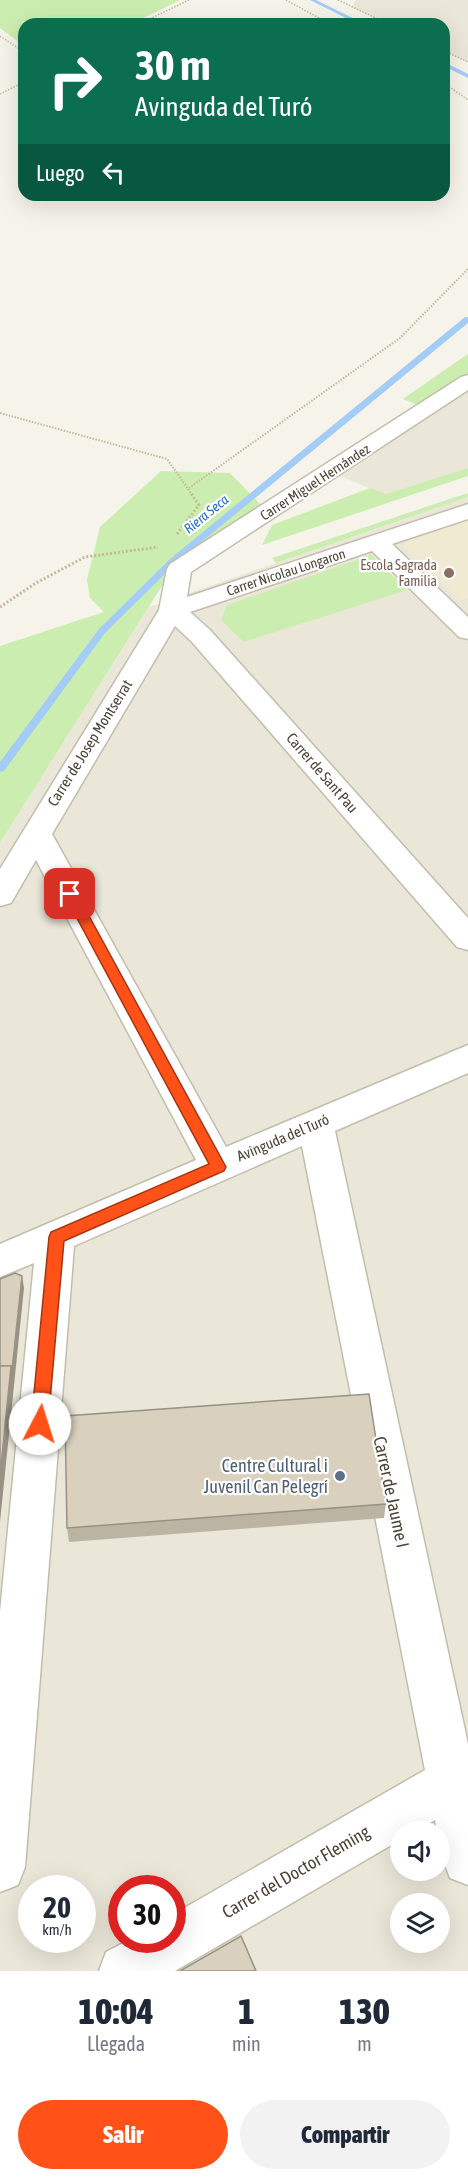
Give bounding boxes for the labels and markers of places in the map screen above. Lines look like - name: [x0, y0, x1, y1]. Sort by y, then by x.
- place label: Escola Sagrada Familia: [360, 557, 437, 589]
- marker: Escola Sagrada Familia: [442, 566, 456, 580]
- pin: [44, 868, 95, 919]
- place label: Centre Cultural i Juvenil Can Pelegrí: [204, 1455, 328, 1497]
- marker: Centre Cultural i Juvenil Can Pelegrí: [333, 1469, 347, 1483]

